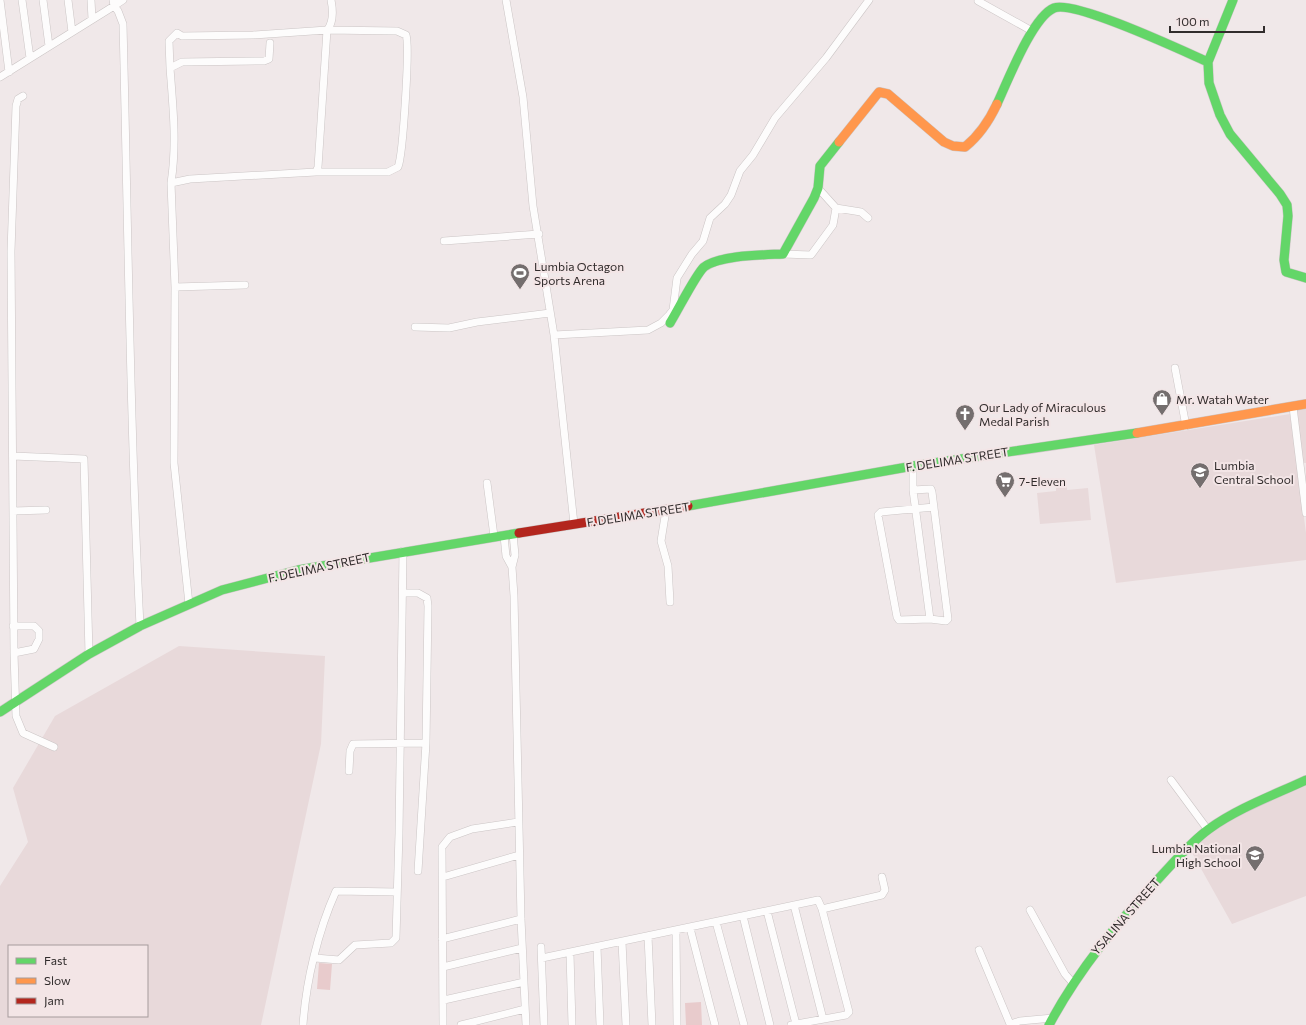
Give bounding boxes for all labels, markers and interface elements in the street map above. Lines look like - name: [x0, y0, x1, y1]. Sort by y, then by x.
- scale bar: [1170, 8, 1264, 34]
- text: 100 m: [1176, 14, 1210, 28]
- place label: Lumbia Octagon Sports Arena: [534, 259, 624, 287]
- sports icon: Lumbia Octagon Sports Arena: [509, 262, 531, 290]
- shop icon: Mr. Watah Water: [1151, 388, 1173, 416]
- place label: Mr. Watah Water: [1176, 392, 1269, 406]
- place label: Our Lady of Miraculous Medal Parish: [979, 400, 1106, 428]
- church icon: Our Lady of Miraculous Medal Parish: [954, 403, 976, 431]
- street label: F. DELIMA STREET: [905, 444, 1010, 474]
- place label: Lumbia Central School: [1214, 458, 1294, 486]
- school or university icon: Lumbia Central School: [1189, 461, 1211, 489]
- supermarket icon: 7-Eleven: [994, 470, 1016, 498]
- place label: 7-Eleven: [1019, 474, 1066, 488]
- street label: F. DELIMA STREET: [586, 499, 691, 529]
- street label: F. DELIMA STREET: [267, 549, 372, 585]
- place label: Lumbia National High School: [1152, 841, 1241, 869]
- school or university icon: Lumbia National High School: [1244, 844, 1266, 872]
- street label: YSALINA STREET: [1088, 874, 1162, 957]
- legend: [8, 945, 148, 1017]
- text: Fast: [44, 953, 67, 967]
- text: Slow: [44, 973, 71, 987]
- text: Jam: [44, 993, 64, 1008]

